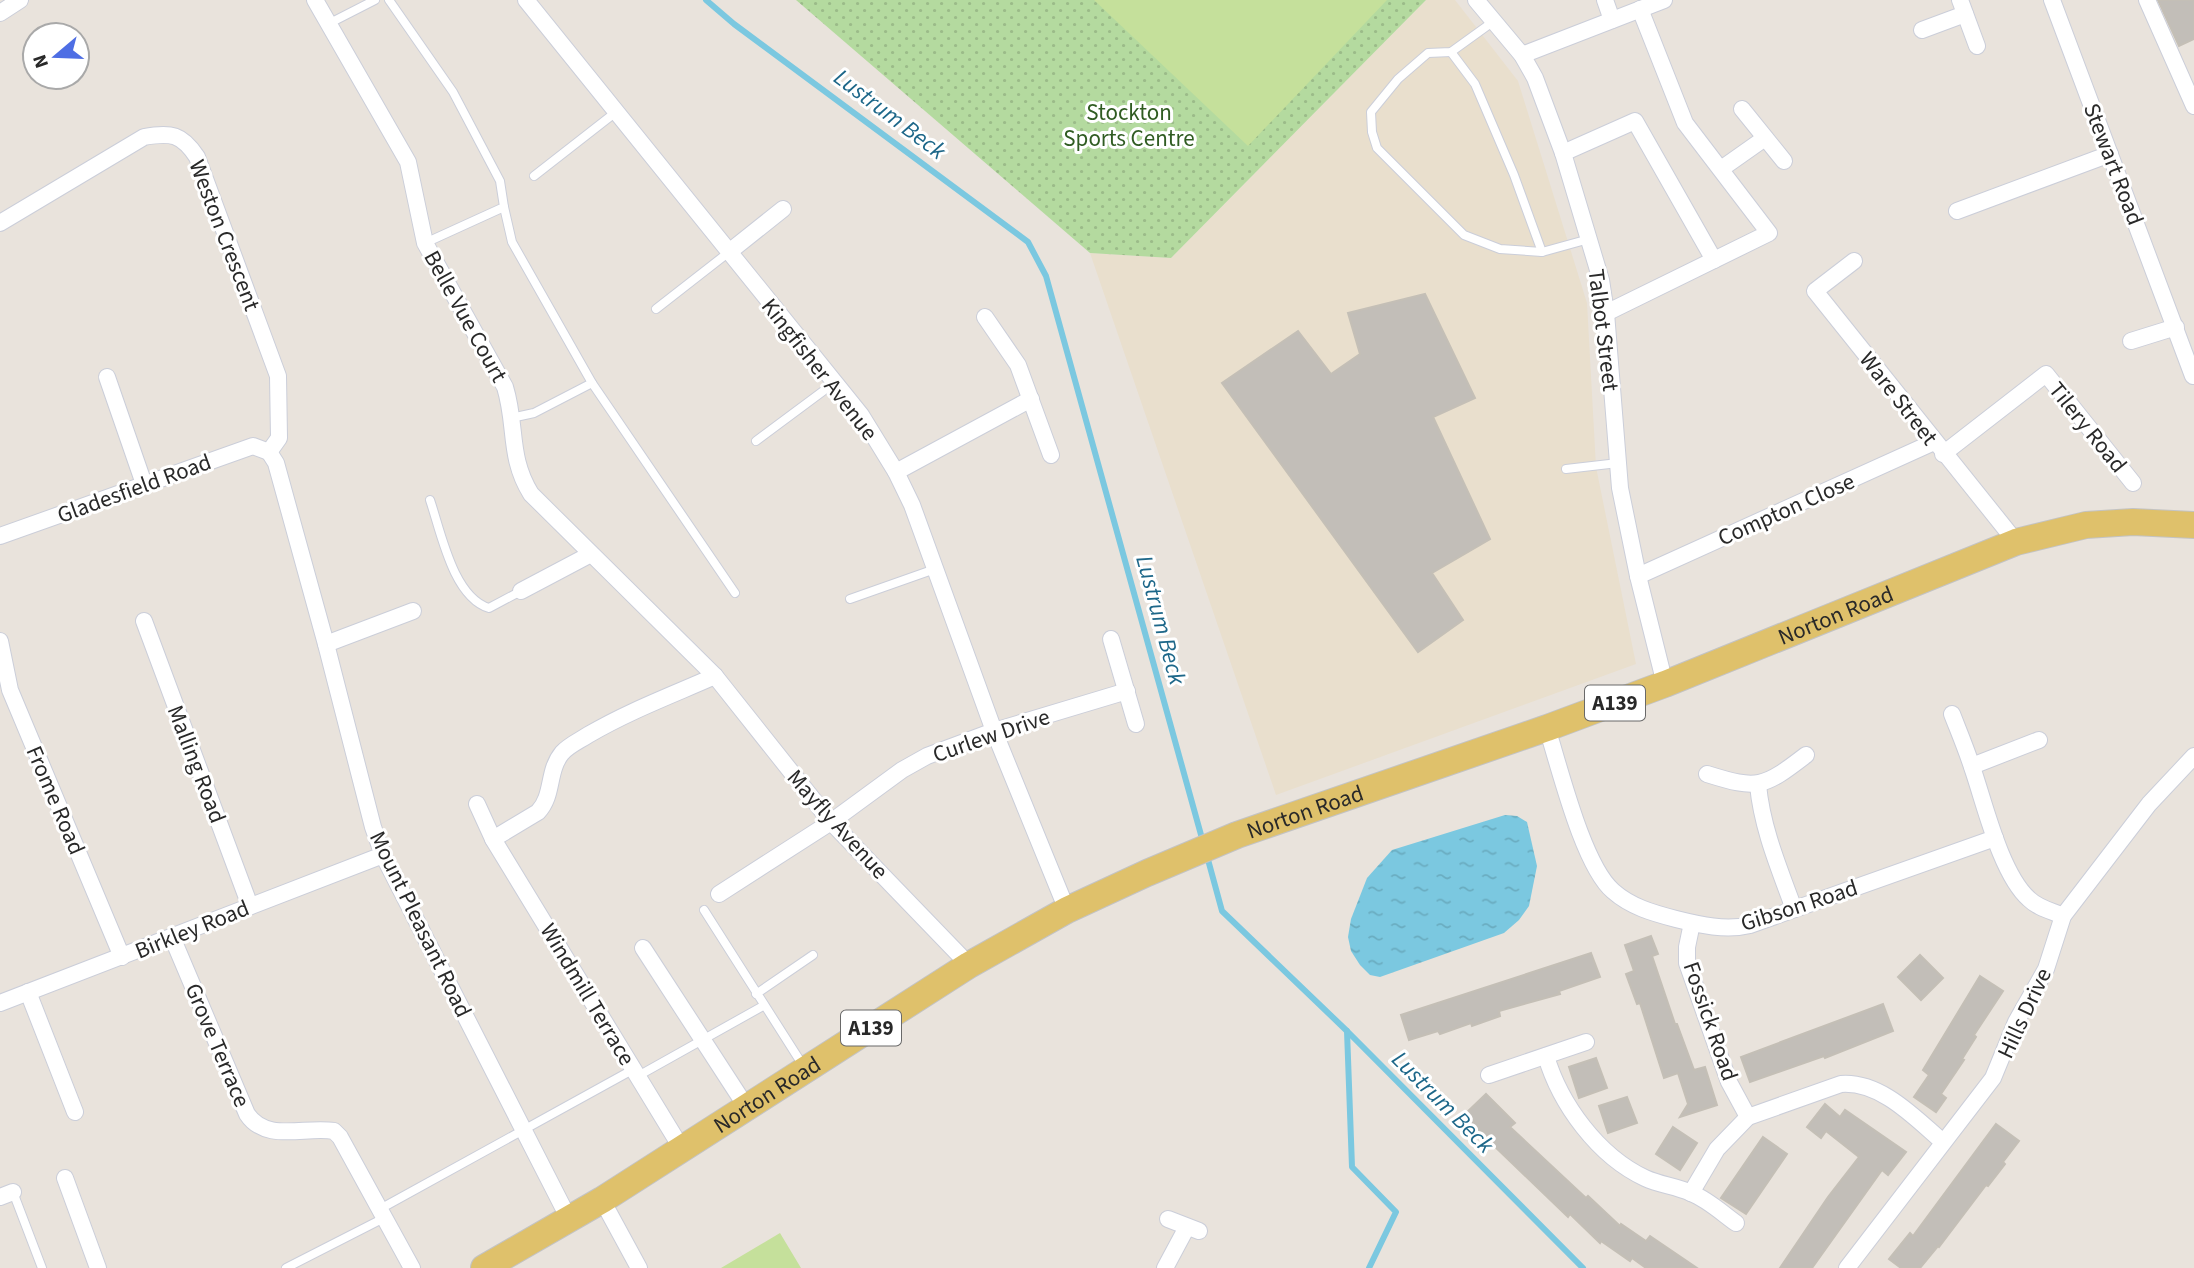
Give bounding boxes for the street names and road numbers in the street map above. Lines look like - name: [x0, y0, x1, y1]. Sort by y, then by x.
- street label: Stewart Road: [2075, 98, 2152, 230]
- street label: Weston Crescent: [181, 155, 269, 316]
- street label: Belle Vue Court: [416, 244, 516, 388]
- street label: Talbot Street: [1580, 267, 1627, 393]
- street label: Kingfisher Avenue: [753, 291, 886, 447]
- street label: Ware Street: [1852, 345, 1946, 452]
- street label: Tilery Road: [2041, 375, 2135, 480]
- street label: Gladesfield Road: [52, 445, 216, 532]
- street label: Compton Close: [1713, 465, 1860, 554]
- street label: Norton Road: [1773, 577, 1898, 654]
- road number: A139: [1585, 686, 1645, 720]
- street label: Malling Road: [159, 700, 234, 828]
- street label: Curlew Drive: [928, 700, 1054, 771]
- street label: Frome Road: [18, 741, 93, 860]
- street label: Mayfly Avenue: [779, 762, 896, 887]
- street label: Norton Road: [1242, 777, 1368, 848]
- street label: Mount Pleasant Road: [361, 825, 480, 1023]
- street label: Gibson Road: [1736, 871, 1862, 940]
- street label: Birkley Road: [130, 892, 254, 967]
- street label: Windmill Terrace: [532, 917, 643, 1072]
- street label: Fossick Road: [1675, 957, 1746, 1085]
- street label: Hills Drive: [1989, 963, 2060, 1064]
- street label: Grove Terrace: [177, 978, 258, 1112]
- road number: A139: [841, 1010, 901, 1046]
- street label: Norton Road: [707, 1048, 827, 1142]

